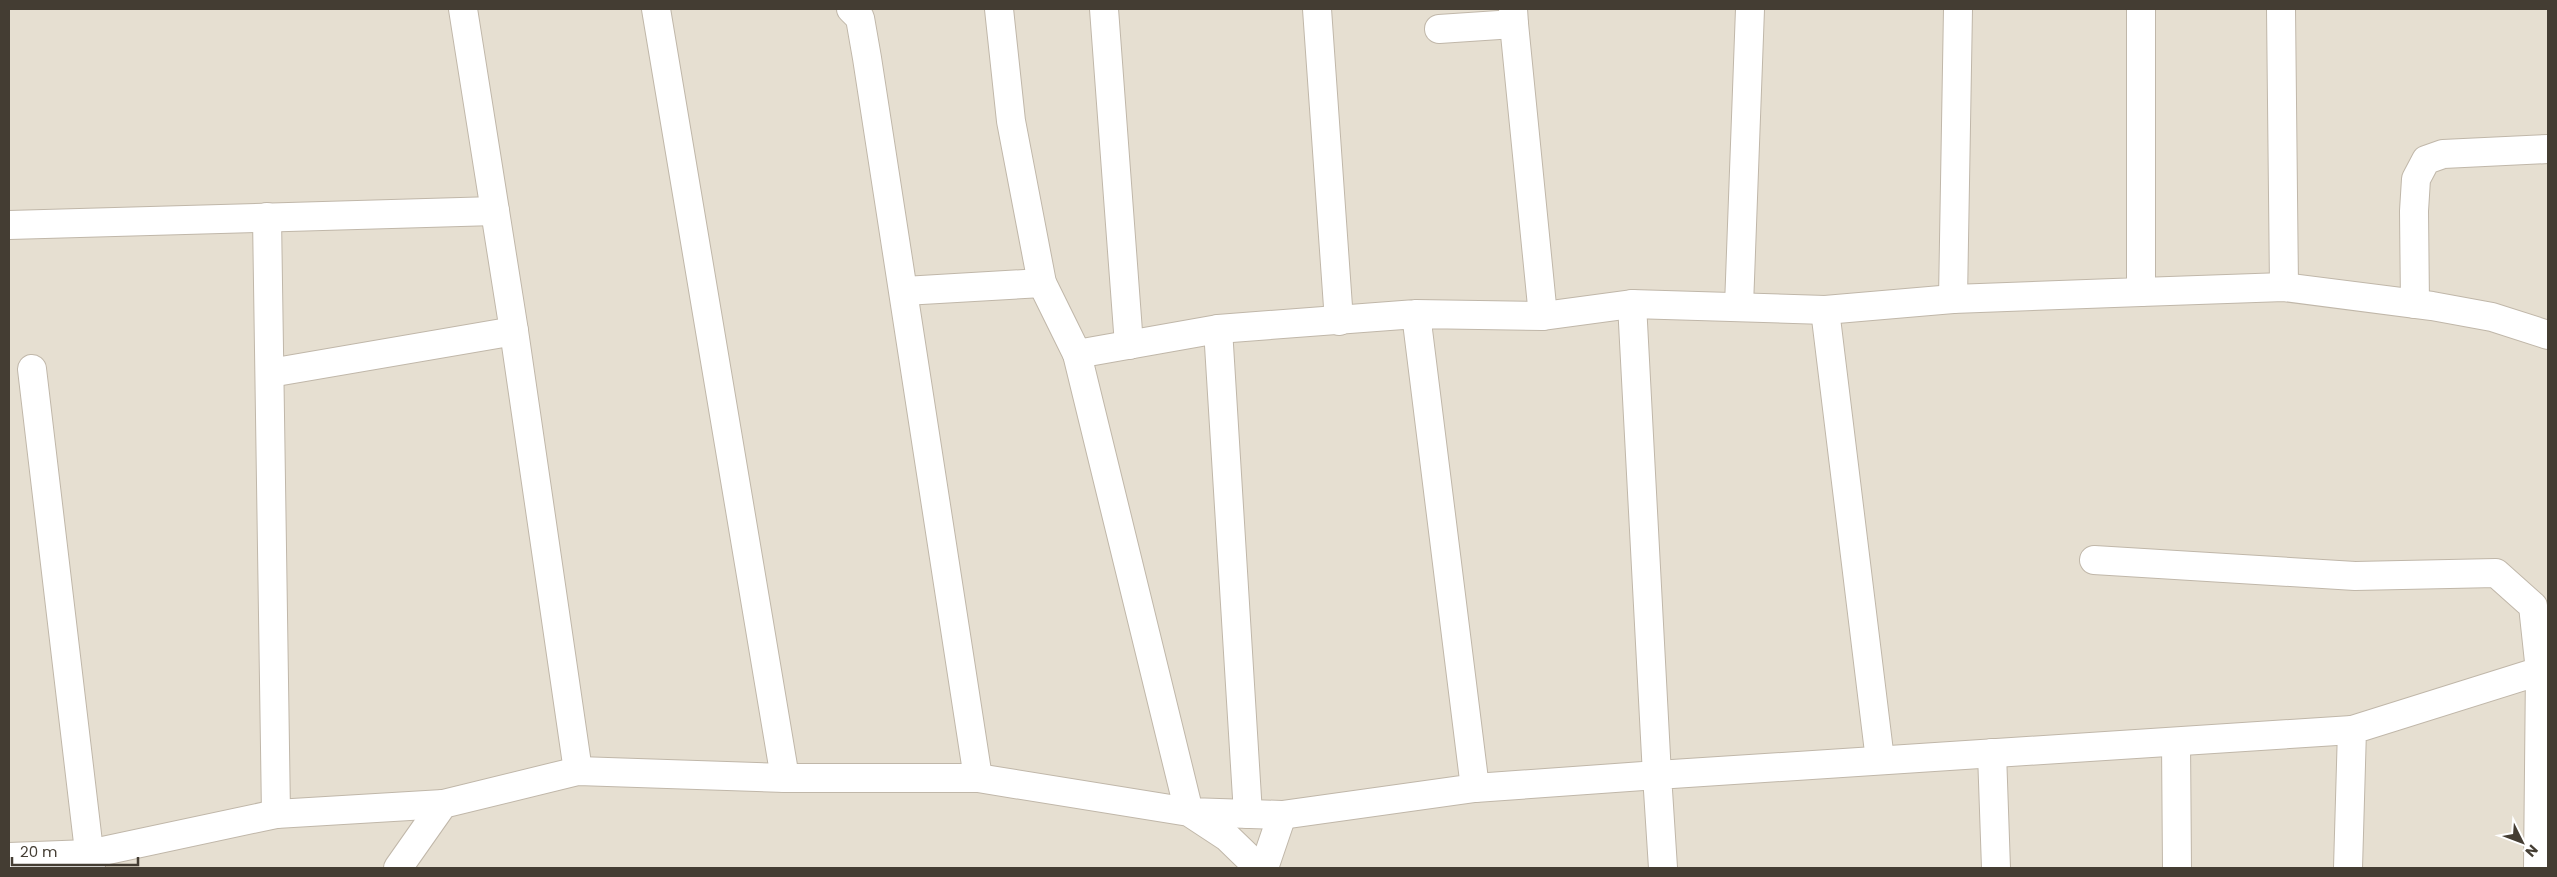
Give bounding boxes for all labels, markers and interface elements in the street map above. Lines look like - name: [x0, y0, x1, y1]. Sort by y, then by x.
- north arrow: [2497, 817, 2547, 867]
- scale bar: [12, 834, 139, 866]
- text: N: [2521, 840, 2543, 861]
- text: 20 m: [20, 841, 58, 862]

